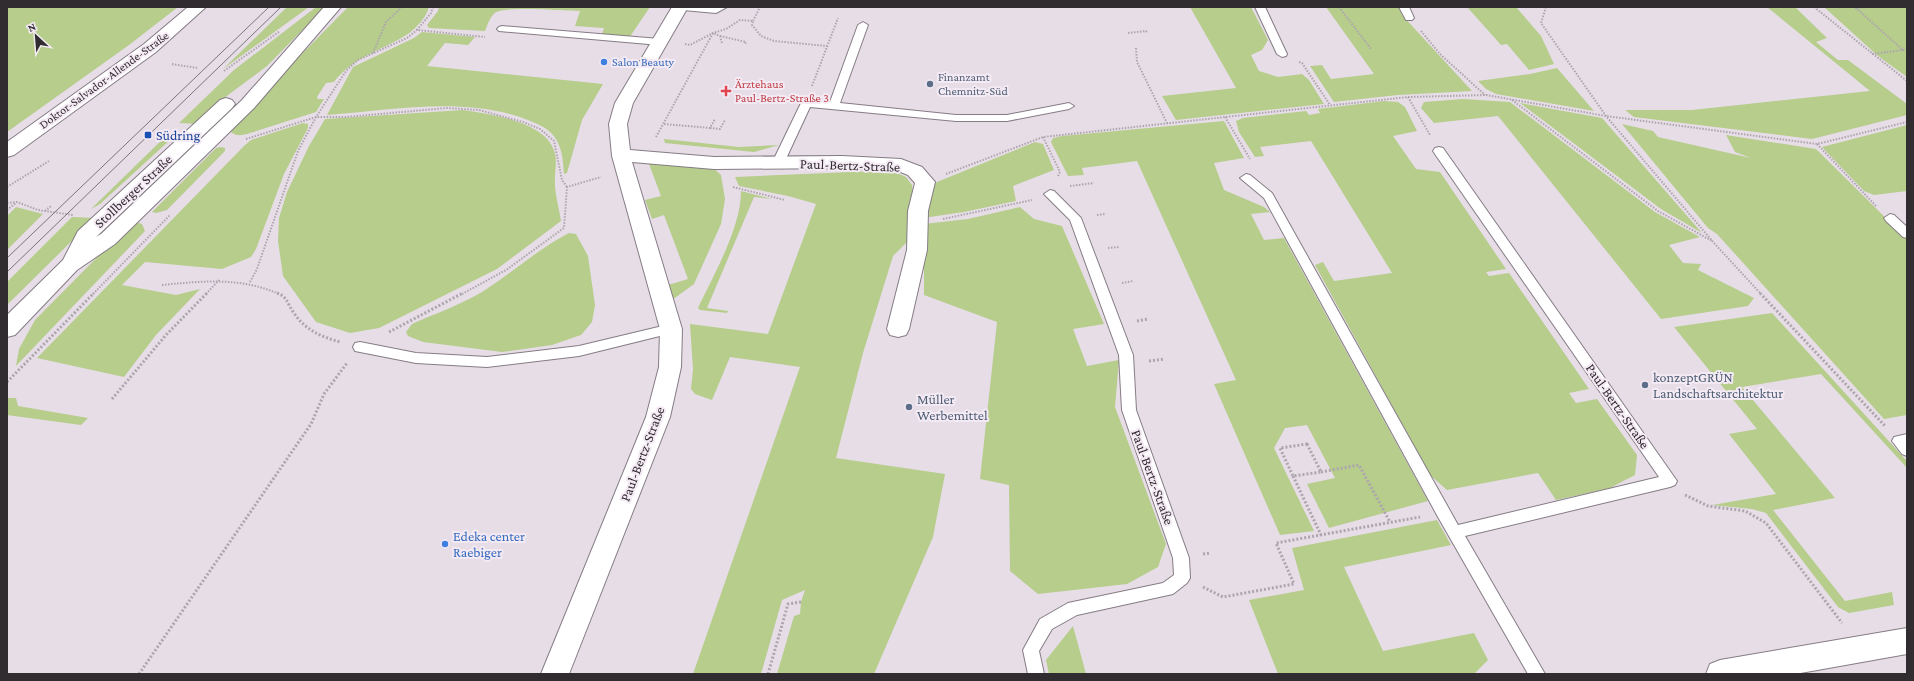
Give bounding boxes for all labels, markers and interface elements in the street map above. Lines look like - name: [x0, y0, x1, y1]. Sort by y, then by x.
- north arrow: [16, 16, 56, 56]
- text: N: [26, 20, 38, 34]
- street label: Doktor-Salvador-Allende-Straße: [37, 28, 171, 132]
- place label: Salon Beauty: [612, 55, 675, 69]
- marker: Salon Beauty: [599, 57, 609, 67]
- place label: Finanzamt Chemnitz-Süd: [938, 70, 1008, 98]
- place label: Ärztehaus Paul-Bertz-Straße 3: [735, 77, 829, 105]
- marker: Finanzamt Chemnitz-Süd: [925, 79, 935, 89]
- marker: Ärztehaus Paul-Bertz-Straße 3: [720, 85, 732, 97]
- place label: Südring: [156, 127, 201, 143]
- marker: Südring: [143, 130, 153, 140]
- street label: Stollberger Straße: [91, 151, 175, 231]
- street label: Paul-Bertz-Straße: [800, 155, 900, 175]
- street label: Paul-Bertz-Straße: [1583, 360, 1653, 452]
- place label: konzeptGRÜN Landschaftsarchitektur: [1653, 369, 1783, 401]
- marker: konzeptGRÜN Landschaftsarchitektur: [1640, 380, 1650, 390]
- place label: Müller Werbemittel: [917, 391, 988, 423]
- marker: Müller Werbemittel: [904, 402, 914, 412]
- street label: Paul-Bertz-Straße: [617, 404, 667, 504]
- street label: Paul-Bertz-Straße: [1128, 427, 1178, 527]
- place label: Edeka center Raebiger: [453, 528, 525, 560]
- marker: Edeka center Raebiger: [440, 539, 450, 549]

